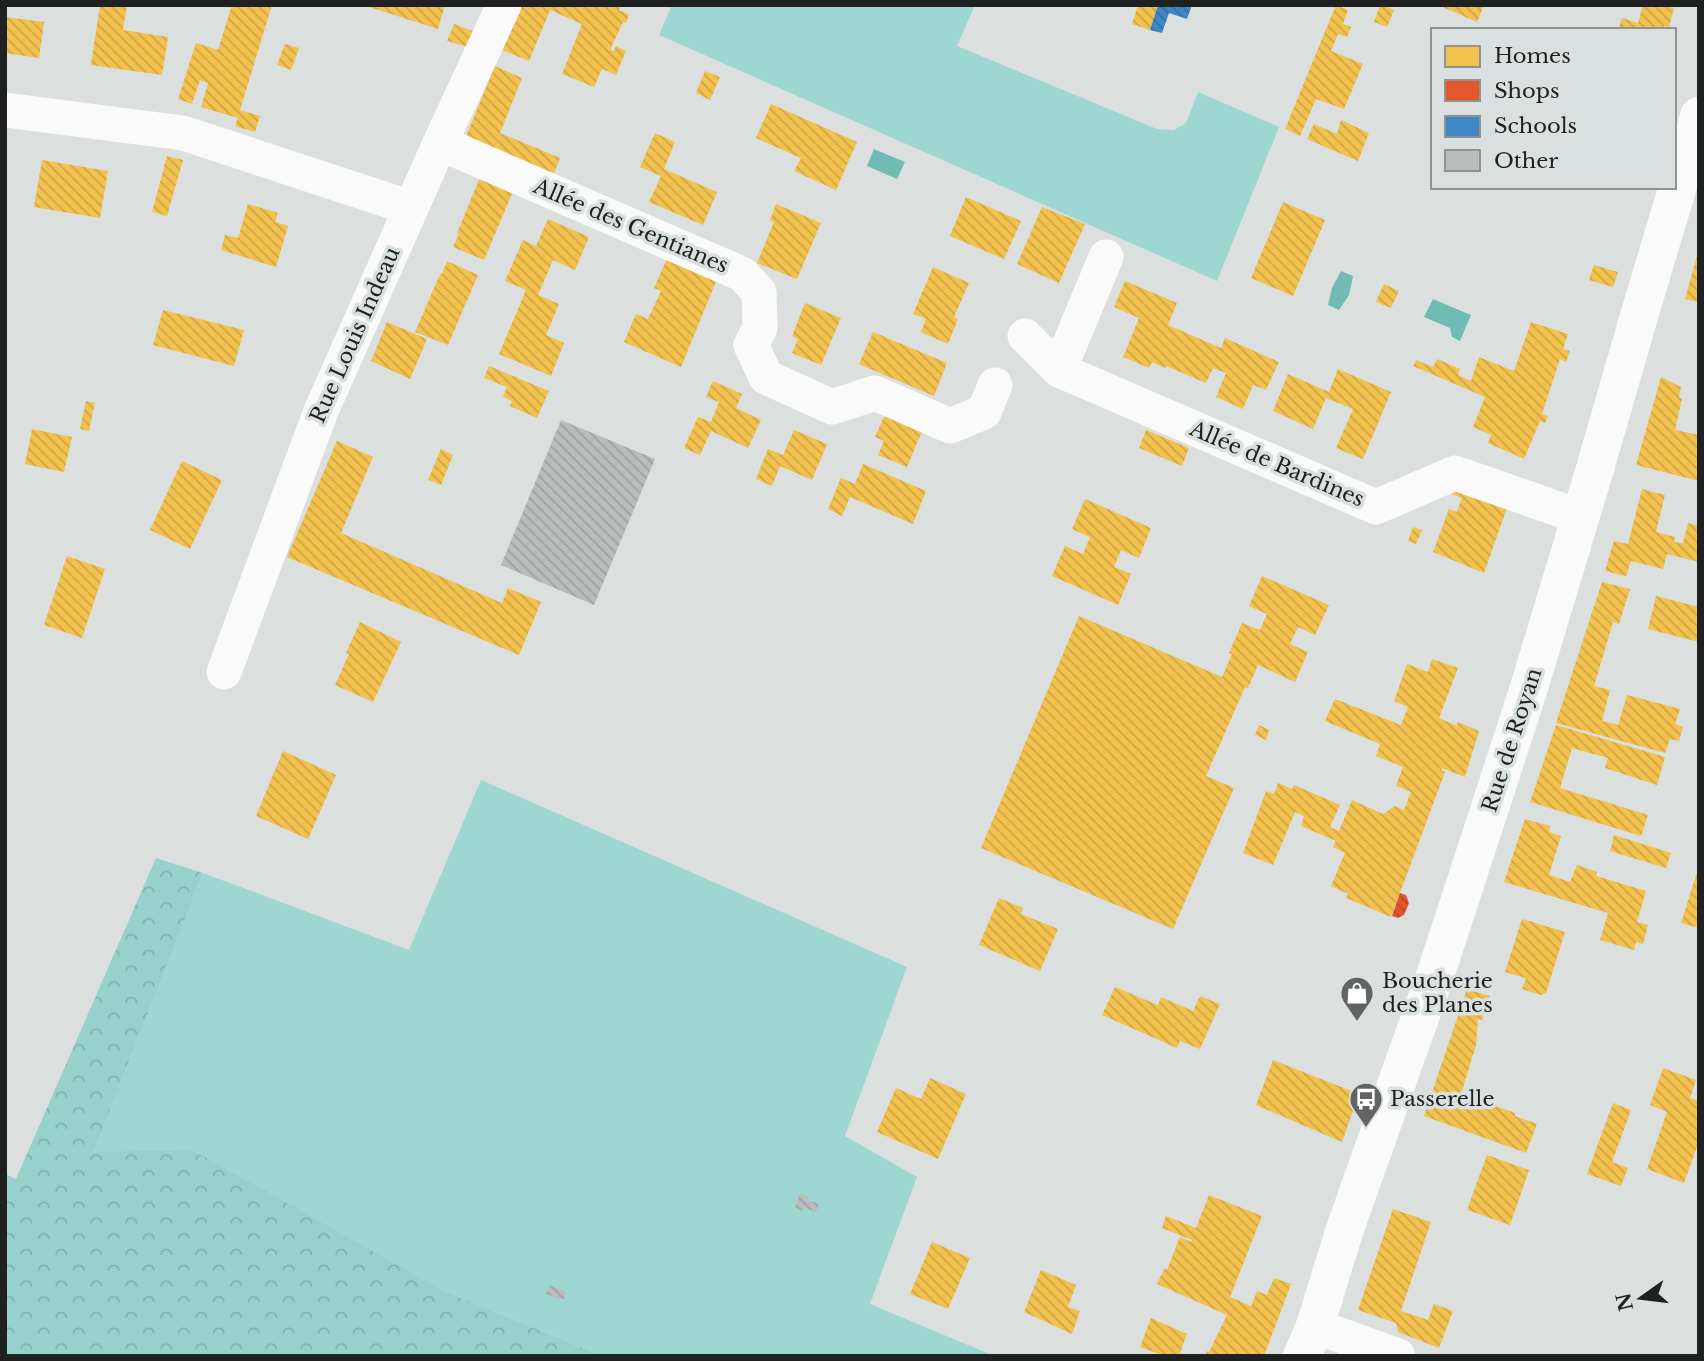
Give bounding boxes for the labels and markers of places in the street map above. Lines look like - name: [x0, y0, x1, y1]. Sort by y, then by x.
- place label: Boucherie des Planes: [1382, 968, 1493, 1018]
- shop icon: Boucherie des Planes: [1338, 974, 1376, 1023]
- bus stop icon: Passerelle: [1347, 1080, 1385, 1129]
- place label: Passerelle: [1390, 1086, 1494, 1112]

